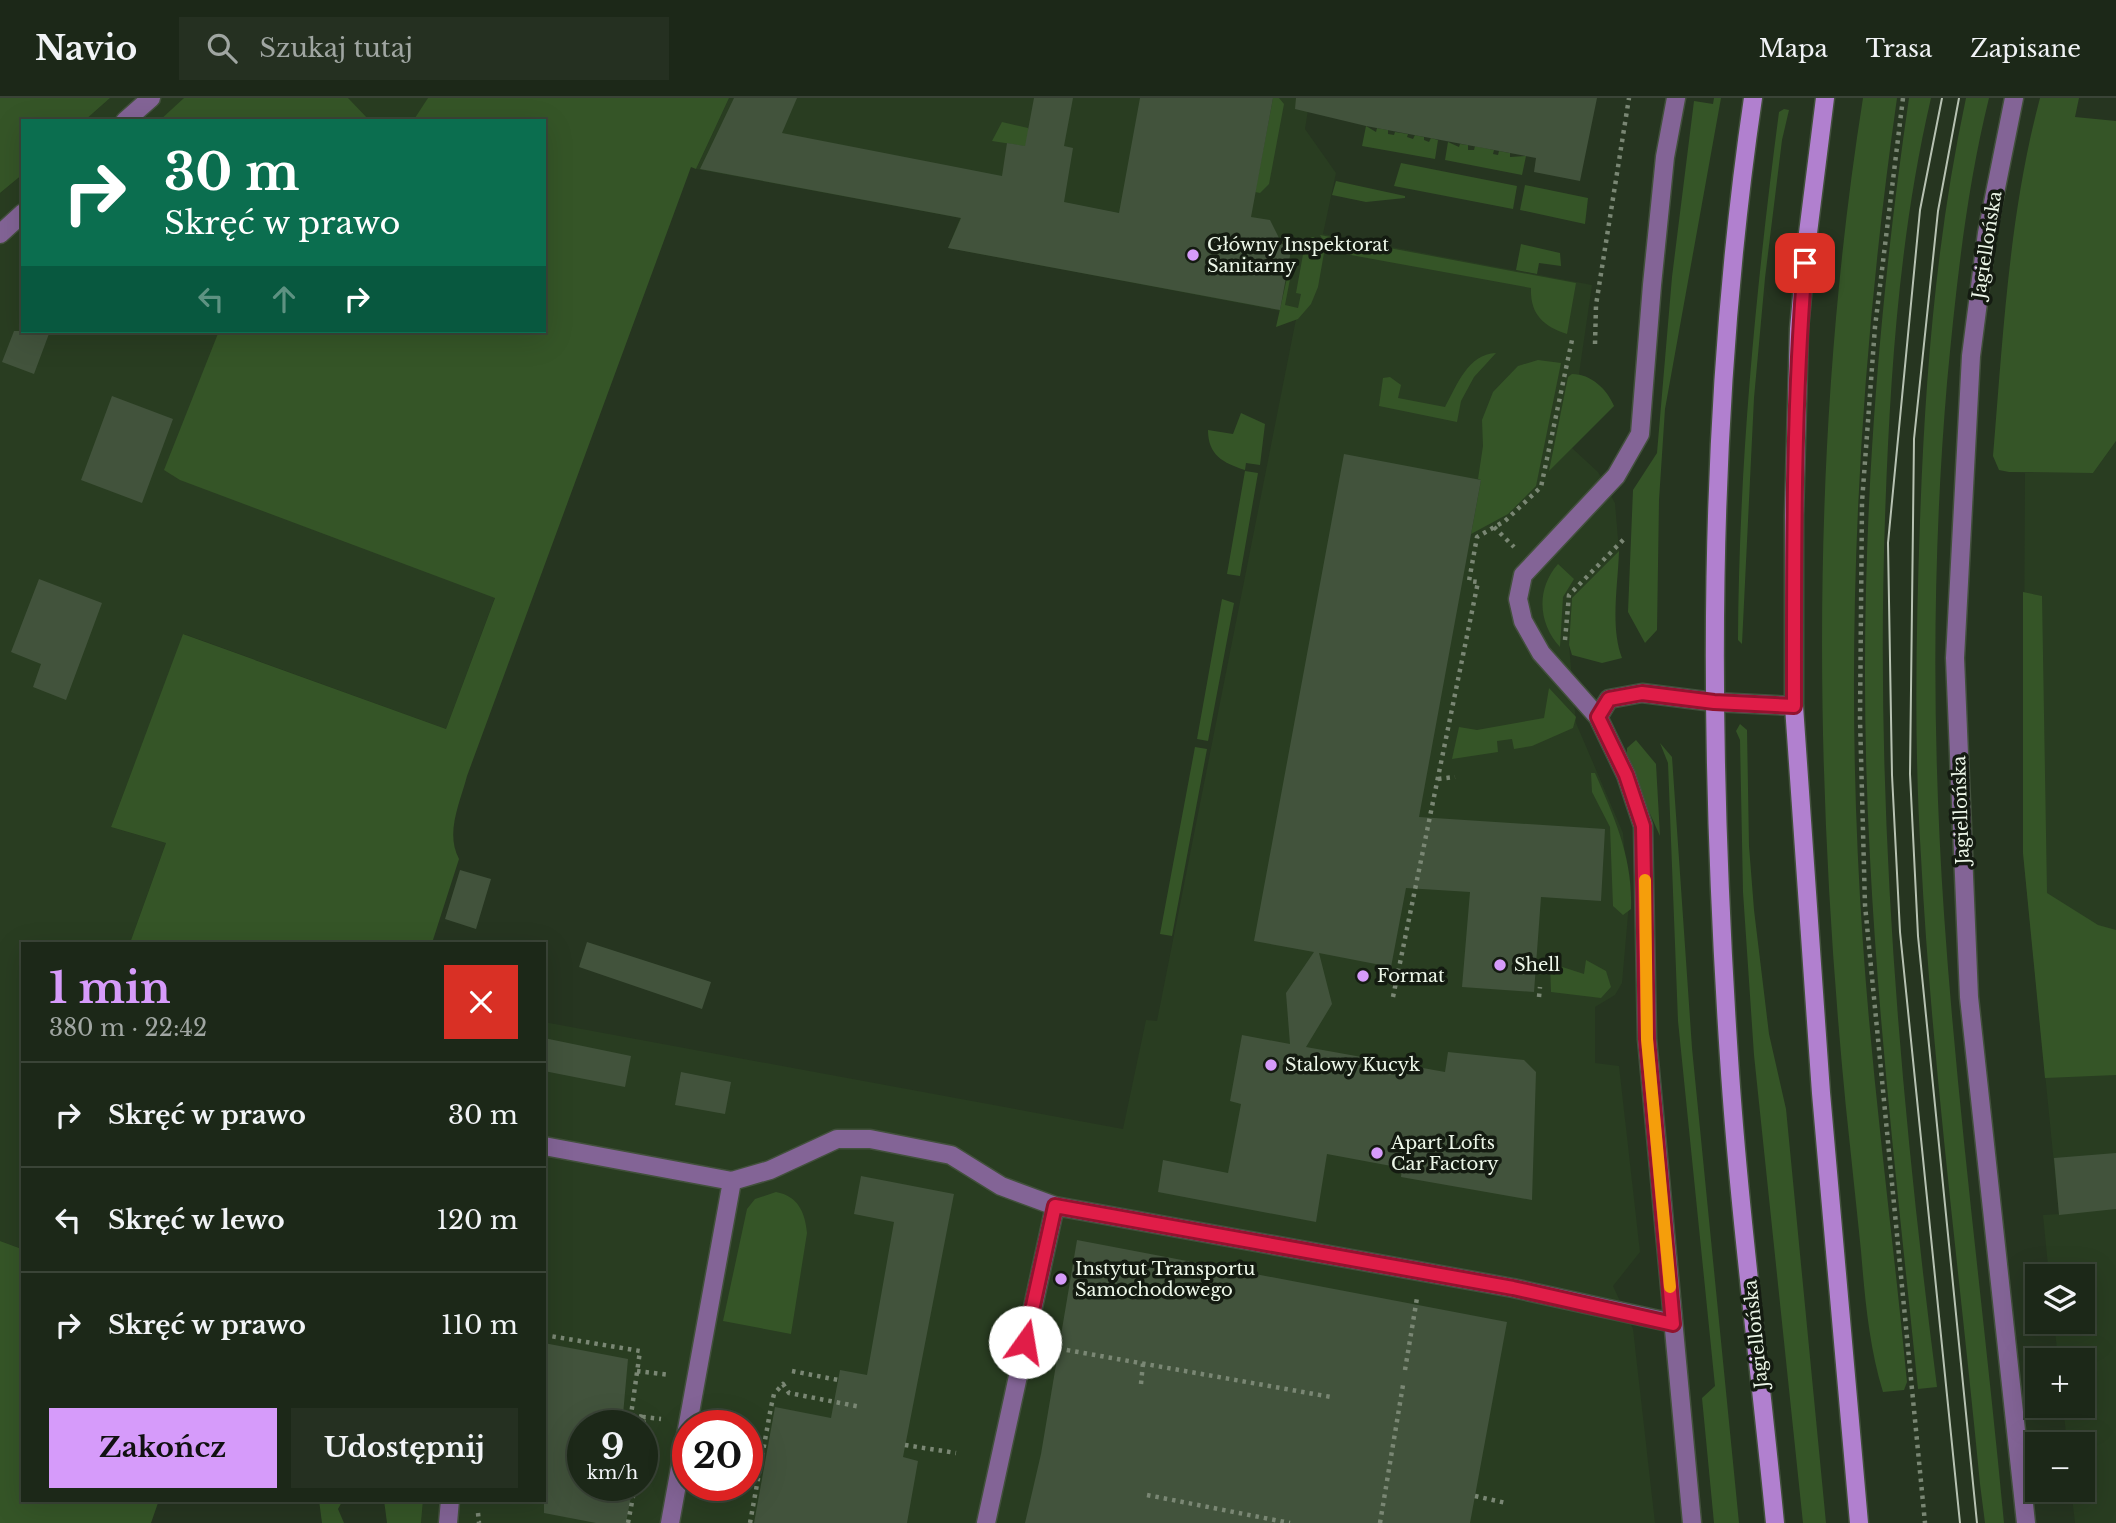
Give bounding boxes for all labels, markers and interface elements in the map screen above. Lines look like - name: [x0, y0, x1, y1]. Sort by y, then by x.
- search box: [179, 17, 669, 80]
- text: Navio: [35, 28, 137, 69]
- icon: search: [203, 29, 241, 67]
- text: Szukaj tutaj: [259, 32, 413, 64]
- text: Mapa: [1759, 34, 1828, 63]
- text: Trasa: [1866, 34, 1932, 63]
- text: Zapisane: [1970, 34, 2081, 63]
- text: 30 m: [164, 142, 299, 203]
- icon: right: [49, 147, 140, 238]
- street label: Jagiellońska: [1967, 190, 2006, 302]
- text: Skręć w prawo: [164, 203, 400, 243]
- pin: [1775, 233, 1835, 293]
- place label: Główny Inspektorat Sanitarny: [1207, 234, 1389, 277]
- icon: arrive: [1786, 244, 1824, 282]
- marker: Główny Inspektorat Sanitarny: [1185, 247, 1201, 263]
- icon: left: [192, 280, 230, 318]
- icon: ahead: [265, 280, 303, 318]
- icon: right: [338, 280, 376, 318]
- street label: Jagiellońska: [1948, 755, 1974, 867]
- place label: Shell: [1514, 954, 1560, 976]
- marker: Shell: [1492, 957, 1508, 973]
- text: 1 min: [49, 962, 171, 1014]
- button: close: [444, 965, 518, 1039]
- place label: Format: [1377, 965, 1445, 987]
- marker: Format: [1355, 968, 1371, 984]
- text: 380 m · 22:42: [49, 1014, 207, 1042]
- place label: Stalowy Kucyk: [1285, 1054, 1420, 1076]
- marker: Stalowy Kucyk: [1263, 1057, 1279, 1073]
- icon: right: [49, 1096, 87, 1134]
- text: Skręć w prawo: [108, 1099, 306, 1131]
- text: 30 m: [448, 1099, 518, 1131]
- place label: Apart Lofts Car Factory: [1390, 1132, 1499, 1175]
- marker: Apart Lofts Car Factory: [1369, 1145, 1385, 1161]
- icon: left: [49, 1201, 87, 1239]
- text: Skręć w lewo: [108, 1204, 285, 1236]
- text: 120 m: [436, 1204, 518, 1236]
- place label: Instytut Transportu Samochodowego: [1075, 1258, 1255, 1301]
- map controls: [2025, 1264, 2095, 1502]
- button: layers: [2025, 1264, 2095, 1334]
- marker: Instytut Transportu Samochodowego: [1053, 1271, 1069, 1287]
- street label: Jagiellońska: [1739, 1279, 1773, 1391]
- position arrow: [988, 1305, 1062, 1379]
- icon: right: [49, 1306, 87, 1344]
- text: Skręć w prawo: [108, 1309, 306, 1341]
- text: 110 m: [441, 1309, 518, 1341]
- button: +: [2025, 1348, 2095, 1418]
- button: Zakończ: [49, 1408, 277, 1488]
- button: Udostępnij: [291, 1408, 518, 1488]
- speed limit sign: 20: [672, 1410, 763, 1501]
- text: 9: [601, 1425, 624, 1468]
- button: −: [2025, 1432, 2095, 1502]
- text: km/h: [587, 1462, 638, 1484]

